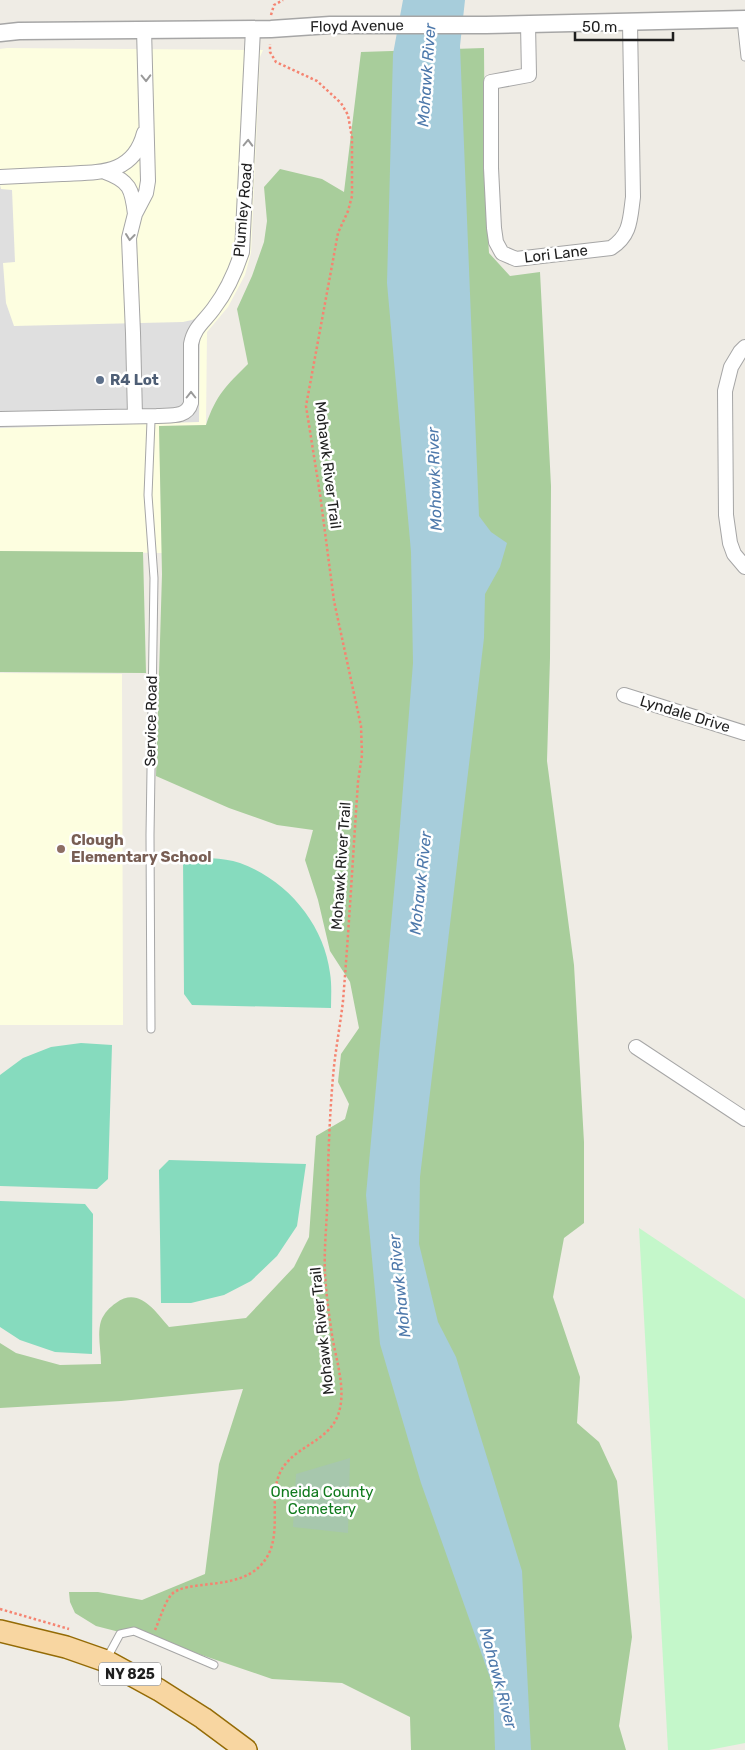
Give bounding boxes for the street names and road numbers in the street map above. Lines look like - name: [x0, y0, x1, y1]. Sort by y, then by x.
- street label: Floyd Avenue: [310, 16, 404, 36]
- street label: Plumley Road: [230, 162, 256, 258]
- street label: Lori Lane: [523, 241, 589, 267]
- street label: Mohawk River Trail: [311, 400, 345, 530]
- street label: Service Road: [141, 675, 161, 767]
- street label: Lyndale Drive: [638, 692, 732, 736]
- street label: Mohawk River Trail: [328, 801, 354, 931]
- street label: Mohawk River Trail: [306, 1266, 338, 1396]
- road number: NY 825: [99, 1662, 161, 1686]

